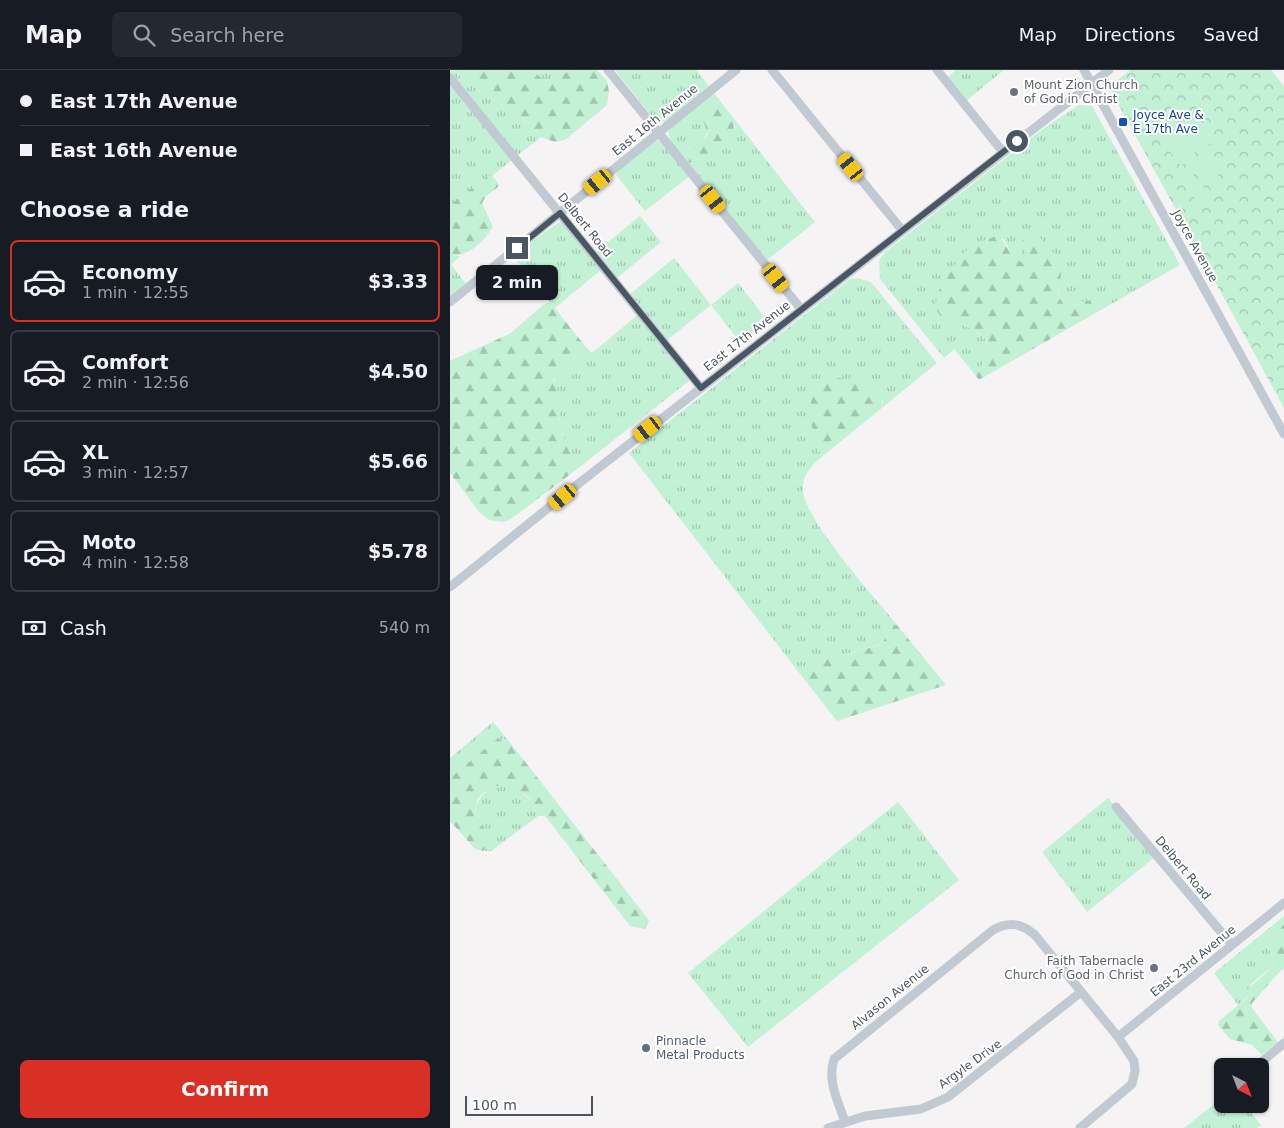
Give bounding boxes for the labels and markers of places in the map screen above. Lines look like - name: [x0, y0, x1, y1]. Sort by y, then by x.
- place label: Mount Zion Church of God in Christ: [1024, 78, 1138, 106]
- marker: Mount Zion Church of God in Christ: [1008, 86, 1020, 98]
- place label: Joyce Ave & E 17th Ave: [1132, 108, 1204, 136]
- marker: Joyce Ave & E 17th Ave: [1117, 116, 1129, 128]
- place label: Faith Tabernacle Church of God in Christ: [1004, 954, 1144, 982]
- marker: Faith Tabernacle Church of God in Christ: [1148, 962, 1160, 974]
- place label: Pinnacle Metal Products: [656, 1034, 745, 1062]
- marker: Pinnacle Metal Products: [640, 1042, 652, 1054]

